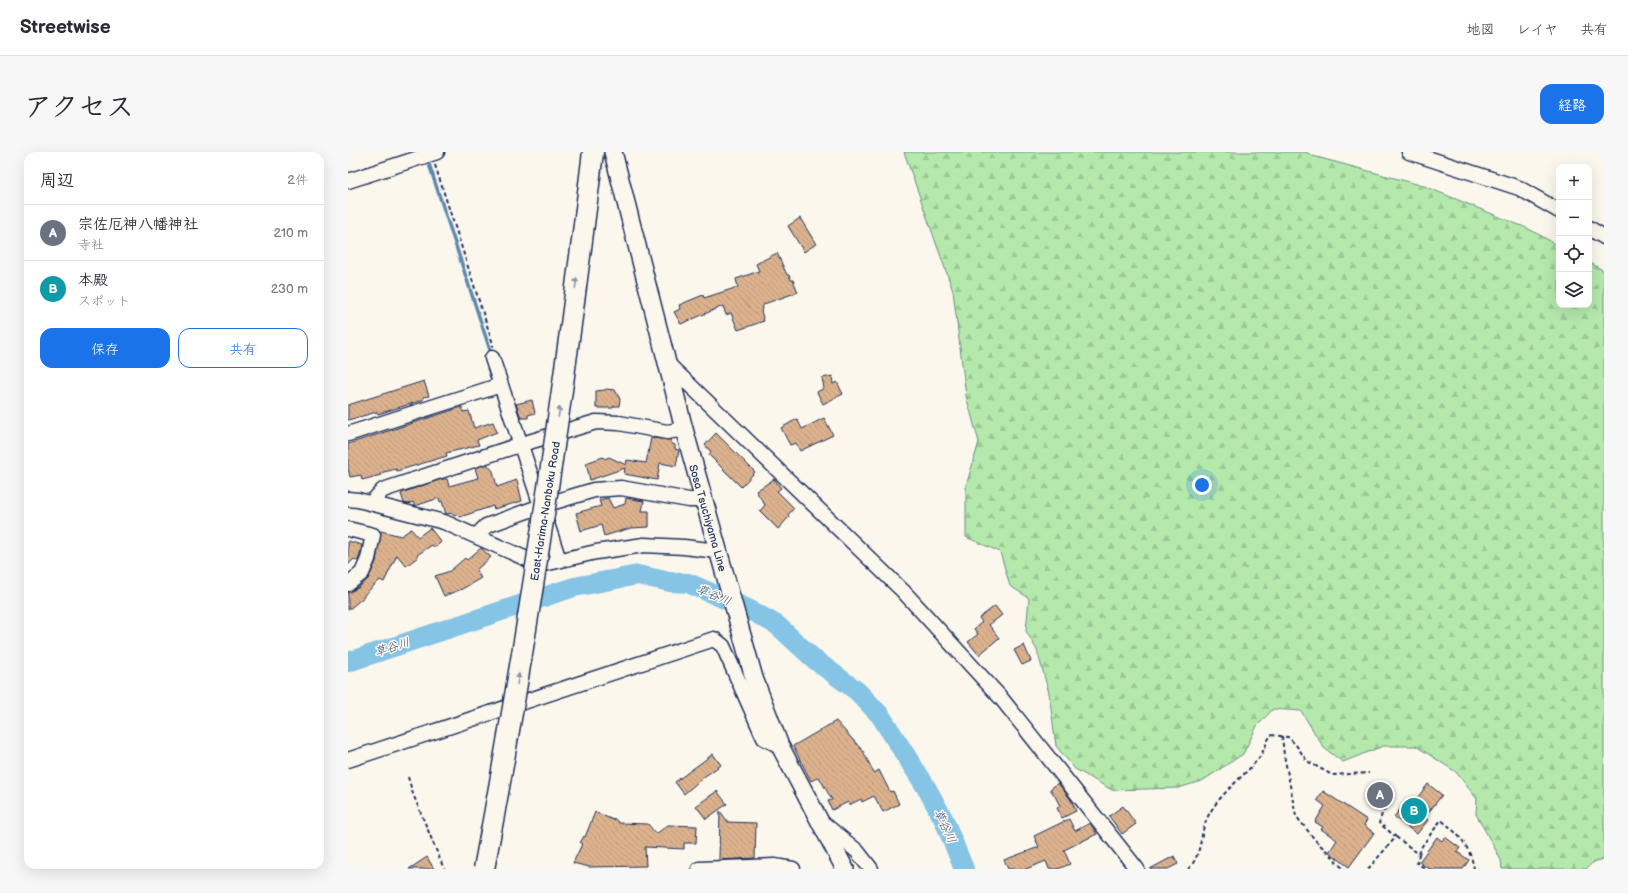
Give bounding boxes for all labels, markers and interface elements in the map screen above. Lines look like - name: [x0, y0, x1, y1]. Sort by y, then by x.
- text: Streetwise: [20, 16, 111, 39]
- text: 地図: [1467, 21, 1495, 38]
- text: レイヤ: [1517, 21, 1558, 38]
- text: 共有: [1580, 21, 1608, 38]
- button: 経路: [1540, 84, 1604, 124]
- text: アクセス: [24, 91, 134, 124]
- map controls: [1556, 164, 1592, 308]
- button: +: [1556, 164, 1592, 200]
- text: 周辺: [40, 171, 74, 191]
- text: 2件: [287, 172, 308, 188]
- button: −: [1556, 200, 1592, 236]
- text: 宗佐厄神八幡神社: [78, 215, 198, 234]
- text: A: [49, 225, 57, 241]
- text: 210 m: [274, 225, 308, 241]
- button: locate: [1556, 236, 1592, 272]
- text: 寺社: [78, 237, 104, 253]
- text: 本殿: [78, 271, 108, 290]
- button: layers: [1556, 272, 1592, 308]
- one-way arrow: [573, 277, 579, 289]
- text: B: [48, 281, 58, 297]
- text: 230 m: [271, 281, 308, 297]
- text: スポット: [78, 293, 130, 309]
- button: 保存: [40, 328, 170, 368]
- button: 共有: [178, 328, 308, 368]
- one-way arrow: [556, 406, 562, 418]
- street label: East-Harima-Nanboku Road: [528, 441, 563, 582]
- street label: Sosa Tsuchiyama Line: [686, 463, 729, 574]
- your location: [1192, 475, 1212, 495]
- water label: 草谷川: [694, 582, 733, 609]
- water label: 草谷川: [373, 635, 412, 660]
- one-way arrow: [515, 673, 521, 685]
- pin: A: [1367, 780, 1393, 810]
- pin: B: [1401, 796, 1427, 826]
- water label: 草谷川: [930, 807, 959, 846]

